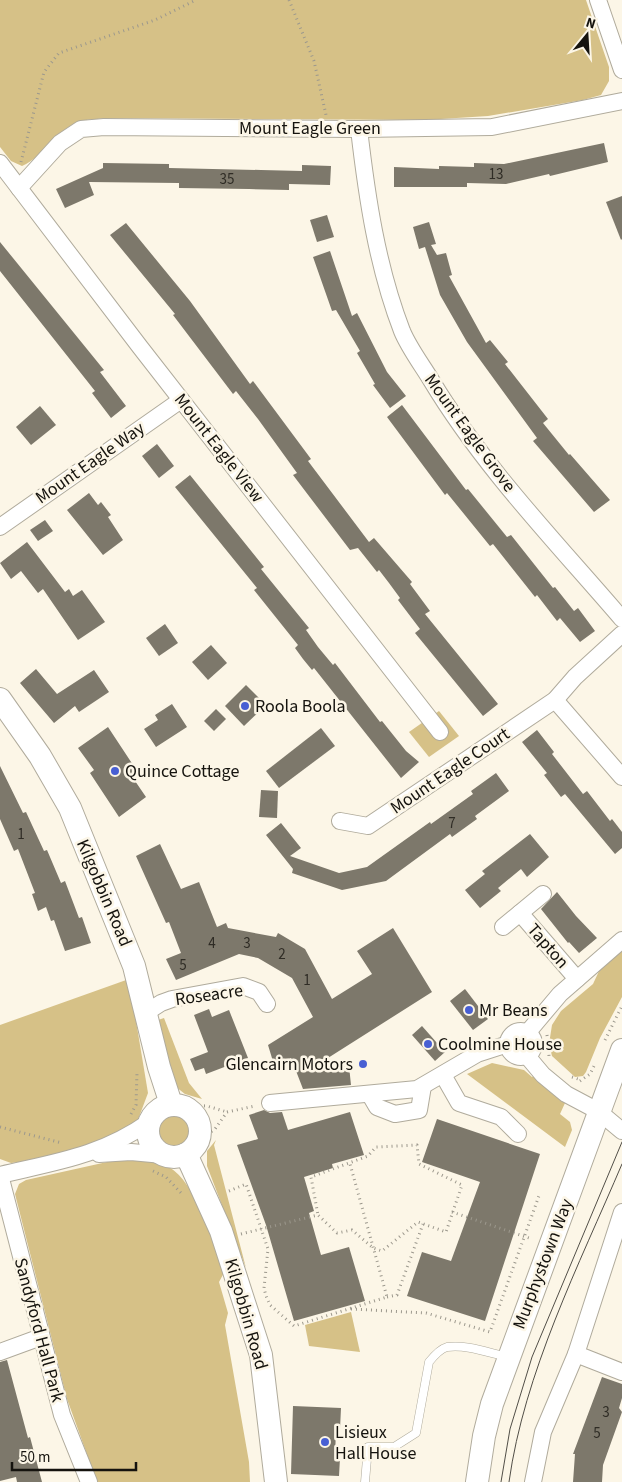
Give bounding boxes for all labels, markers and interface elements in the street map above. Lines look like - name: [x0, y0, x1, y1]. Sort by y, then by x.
- north arrow: [562, 10, 612, 60]
- text: N: [583, 13, 598, 35]
- street label: Mount Eagle Green: [239, 116, 381, 141]
- house number: 13: [489, 164, 503, 185]
- house number: 35: [220, 169, 234, 190]
- street label: Mount Eagle Grove: [418, 369, 522, 497]
- street label: Mount Eagle View: [168, 388, 270, 508]
- street label: Mount Eagle Way: [30, 416, 150, 510]
- place label: Roola Boola: [255, 694, 346, 719]
- marker: Roola Boola: [239, 700, 251, 712]
- street label: Mount Eagle Court: [385, 722, 515, 820]
- place label: Quince Cottage: [125, 759, 239, 784]
- marker: Quince Cottage: [109, 765, 121, 777]
- house number: 7: [448, 813, 456, 834]
- house number: 1: [17, 824, 25, 845]
- street label: Kilgobbin Road: [70, 835, 138, 951]
- street label: Tapton: [521, 918, 575, 974]
- house number: 4: [208, 933, 216, 954]
- house number: 3: [243, 933, 251, 954]
- house number: 2: [278, 944, 286, 965]
- house number: 5: [179, 955, 187, 976]
- house number: 1: [303, 970, 311, 991]
- street label: Roseacre: [173, 978, 245, 1012]
- place label: Mr Beans: [479, 998, 548, 1023]
- marker: Mr Beans: [463, 1004, 475, 1016]
- place label: Coolmine House: [438, 1032, 562, 1057]
- marker: Coolmine House: [422, 1038, 434, 1050]
- place label: Glencairn Motors: [225, 1052, 353, 1077]
- marker: Glencairn Motors: [357, 1058, 369, 1070]
- street label: Murphystown Way: [507, 1195, 580, 1333]
- street label: Sandyford Hall Park: [8, 1255, 70, 1405]
- street label: Kilgobbin Road: [218, 1256, 274, 1372]
- house number: 3: [602, 1402, 610, 1423]
- place label: Lisieux Hall House: [335, 1420, 416, 1466]
- house number: 5: [593, 1423, 601, 1444]
- marker: Lisieux Hall House: [319, 1436, 331, 1448]
- scale bar: [12, 1440, 136, 1472]
- text: 50 m: [20, 1447, 50, 1468]

